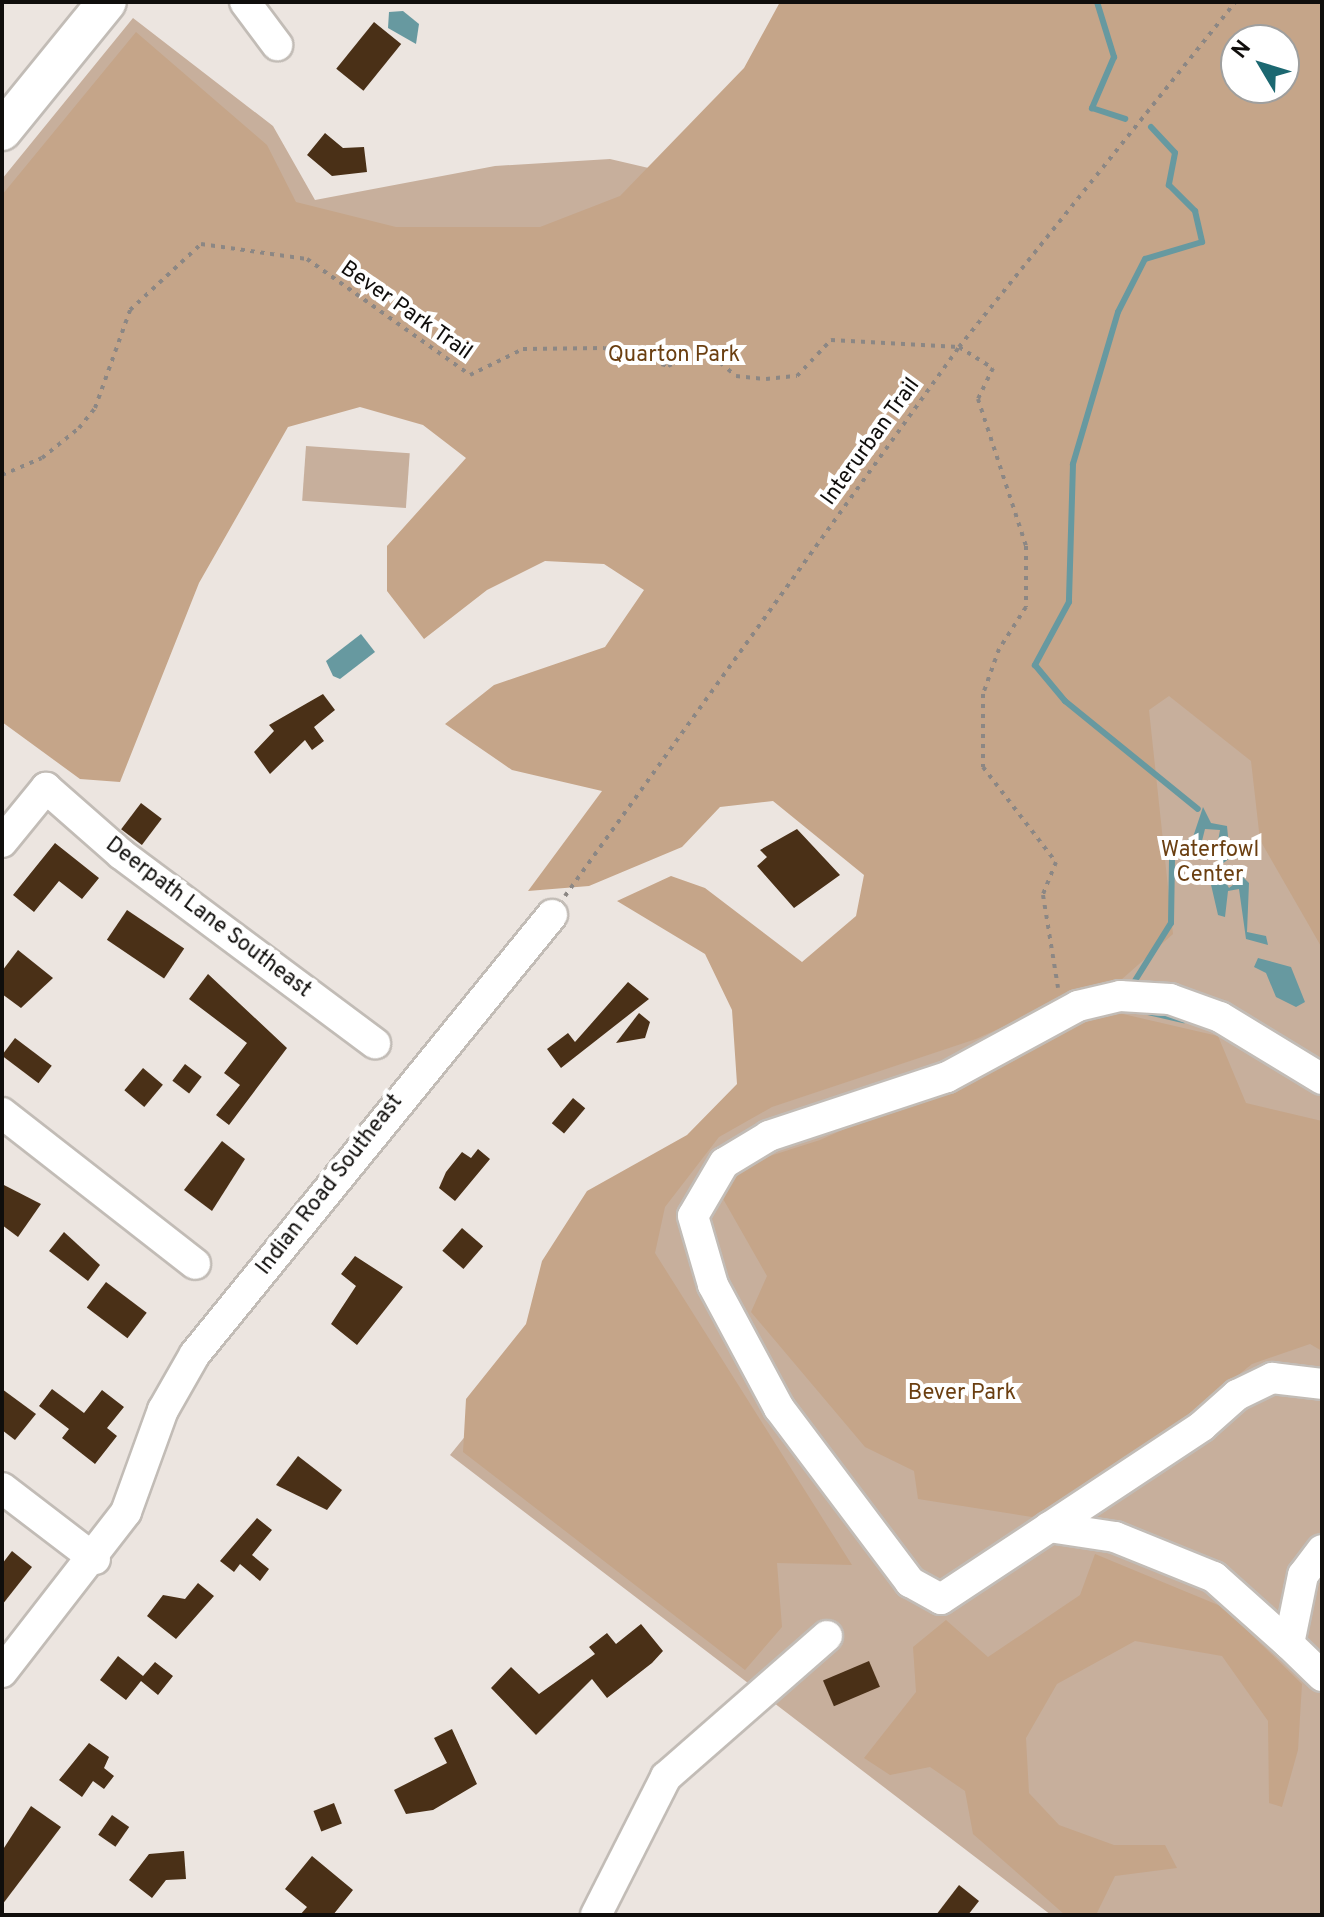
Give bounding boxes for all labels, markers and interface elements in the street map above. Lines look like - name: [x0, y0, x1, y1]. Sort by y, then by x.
- north arrow: [1220, 24, 1300, 104]
- text: N: [1227, 36, 1258, 65]
- street label: Bever Park Trail: [335, 256, 477, 366]
- park label: Quarton Park: [608, 343, 740, 369]
- street label: Interurban Trail: [816, 373, 926, 511]
- street label: Deerpath Lane Southeast: [100, 832, 316, 1004]
- park label: Waterfowl Center: [1161, 837, 1259, 888]
- street label: Indian Road Southeast: [251, 1089, 409, 1281]
- park label: Bever Park: [908, 1381, 1016, 1407]

